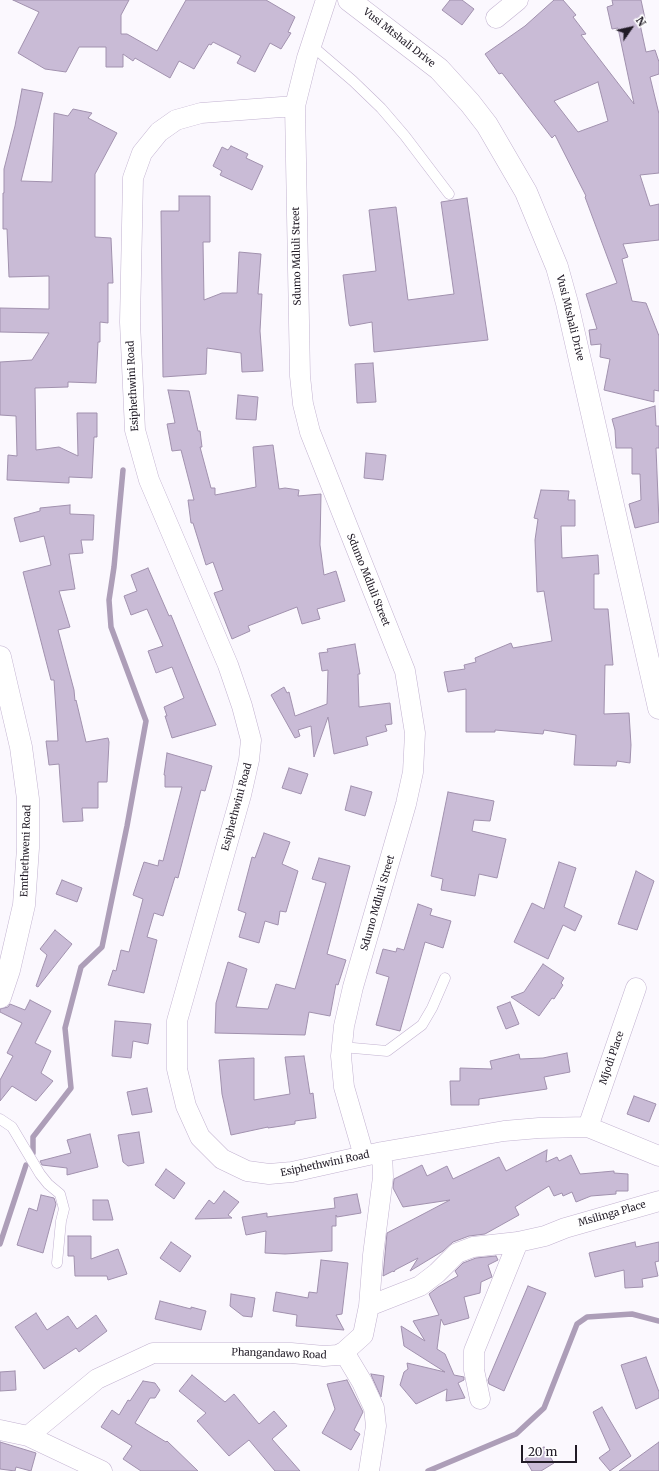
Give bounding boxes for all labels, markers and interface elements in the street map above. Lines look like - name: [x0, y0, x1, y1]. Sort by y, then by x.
- street label: Vusi Mtshali Drive: [361, 6, 437, 70]
- north arrow: [611, 8, 651, 48]
- text: N: [633, 14, 649, 29]
- street label: Sdumo Mdluli Street: [290, 206, 304, 306]
- street label: Vusi Mtshali Drive: [554, 274, 586, 362]
- street label: Esiphethwini Road: [125, 340, 141, 432]
- street label: Sdumo Mdluli Street: [344, 532, 392, 628]
- street label: Esiphethwini Road: [219, 762, 255, 852]
- street label: Emthethweni Road: [18, 805, 34, 897]
- street label: Sdumo Mdluli Street: [359, 854, 397, 952]
- street label: Mjodi Place: [597, 1030, 627, 1086]
- street label: Esiphethwini Road: [279, 1149, 371, 1179]
- street label: Msilinga Place: [577, 1199, 647, 1229]
- street label: Phangandawo Road: [231, 1346, 327, 1362]
- scale bar: [523, 1437, 579, 1463]
- text: 20 m: [528, 1444, 557, 1459]

